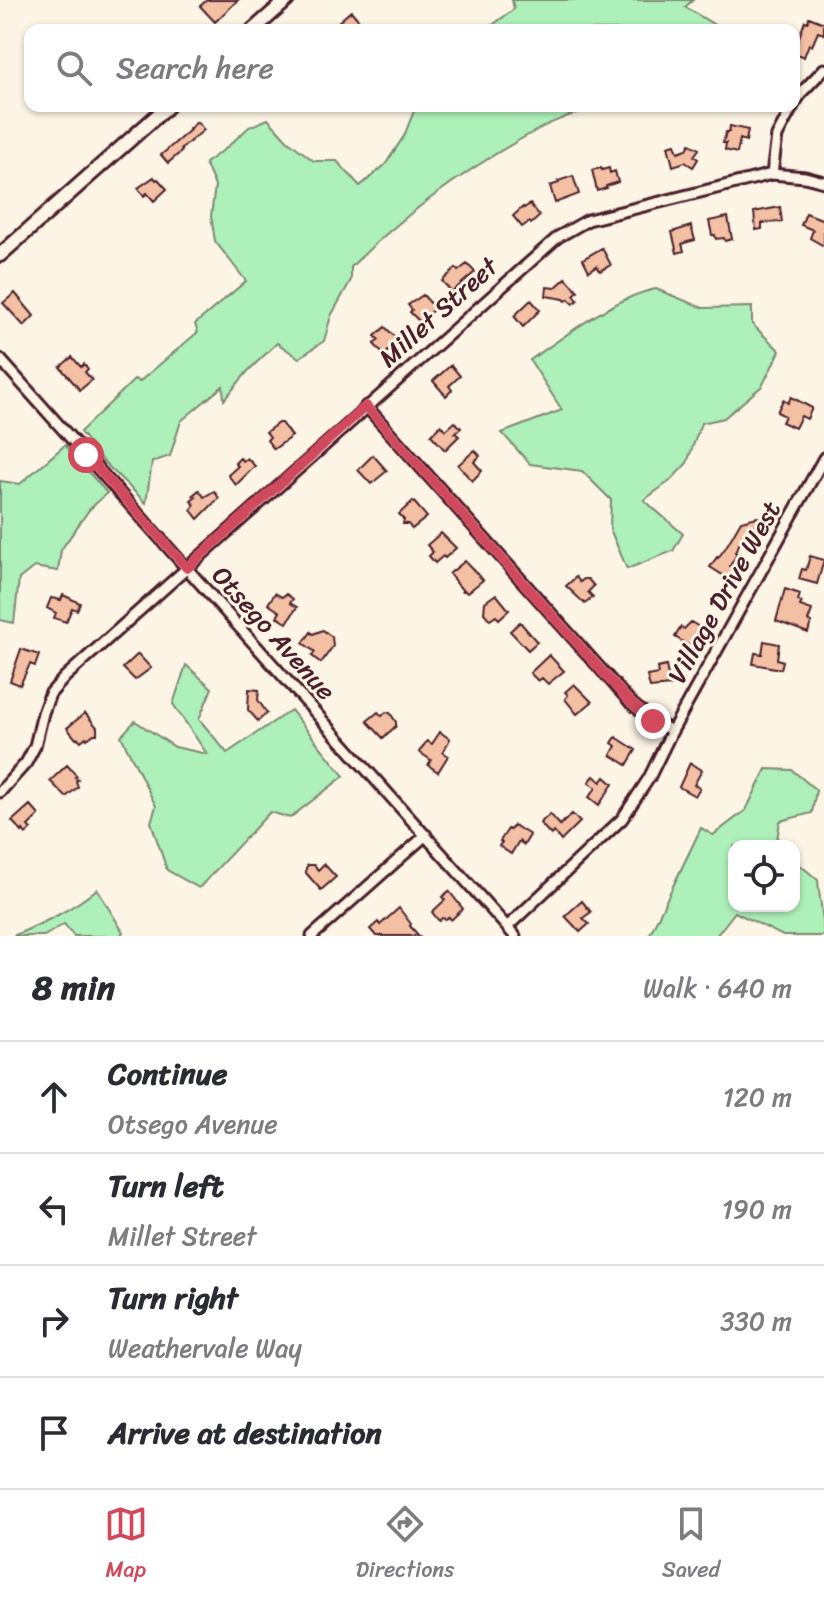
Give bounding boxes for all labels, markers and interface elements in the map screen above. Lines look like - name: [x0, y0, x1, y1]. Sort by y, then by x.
- search box: [24, 24, 800, 112]
- text: Search here: [116, 41, 274, 95]
- icon: search: [52, 46, 96, 90]
- street label: Millet Street: [367, 244, 510, 379]
- route start: [68, 437, 104, 473]
- street label: Village Drive West: [655, 492, 793, 692]
- street label: Otsego Avenue: [200, 555, 348, 711]
- route end: [635, 703, 671, 739]
- map controls: [728, 840, 800, 912]
- button: locate: [728, 840, 800, 912]
- text: 8 min: [32, 958, 115, 1018]
- text: Walk · 640 m: [643, 965, 792, 1011]
- text: Continue: [108, 1047, 227, 1101]
- text: 120 m: [723, 1074, 792, 1120]
- icon: ahead: [32, 1075, 76, 1119]
- text: Otsego Avenue: [108, 1101, 278, 1147]
- text: Turn left: [108, 1159, 224, 1213]
- text: 190 m: [722, 1186, 792, 1232]
- icon: left: [32, 1187, 76, 1231]
- text: Millet Street: [108, 1213, 257, 1259]
- text: Turn right: [108, 1271, 238, 1325]
- text: 330 m: [720, 1298, 792, 1344]
- icon: right: [32, 1299, 76, 1343]
- text: Weathervale Way: [108, 1325, 302, 1371]
- text: Arrive at destination: [108, 1406, 382, 1460]
- icon: arrive: [32, 1411, 76, 1455]
- tab: Map: [104, 1502, 148, 1589]
- tab: Directions: [356, 1502, 454, 1589]
- tab: Saved: [662, 1502, 720, 1589]

